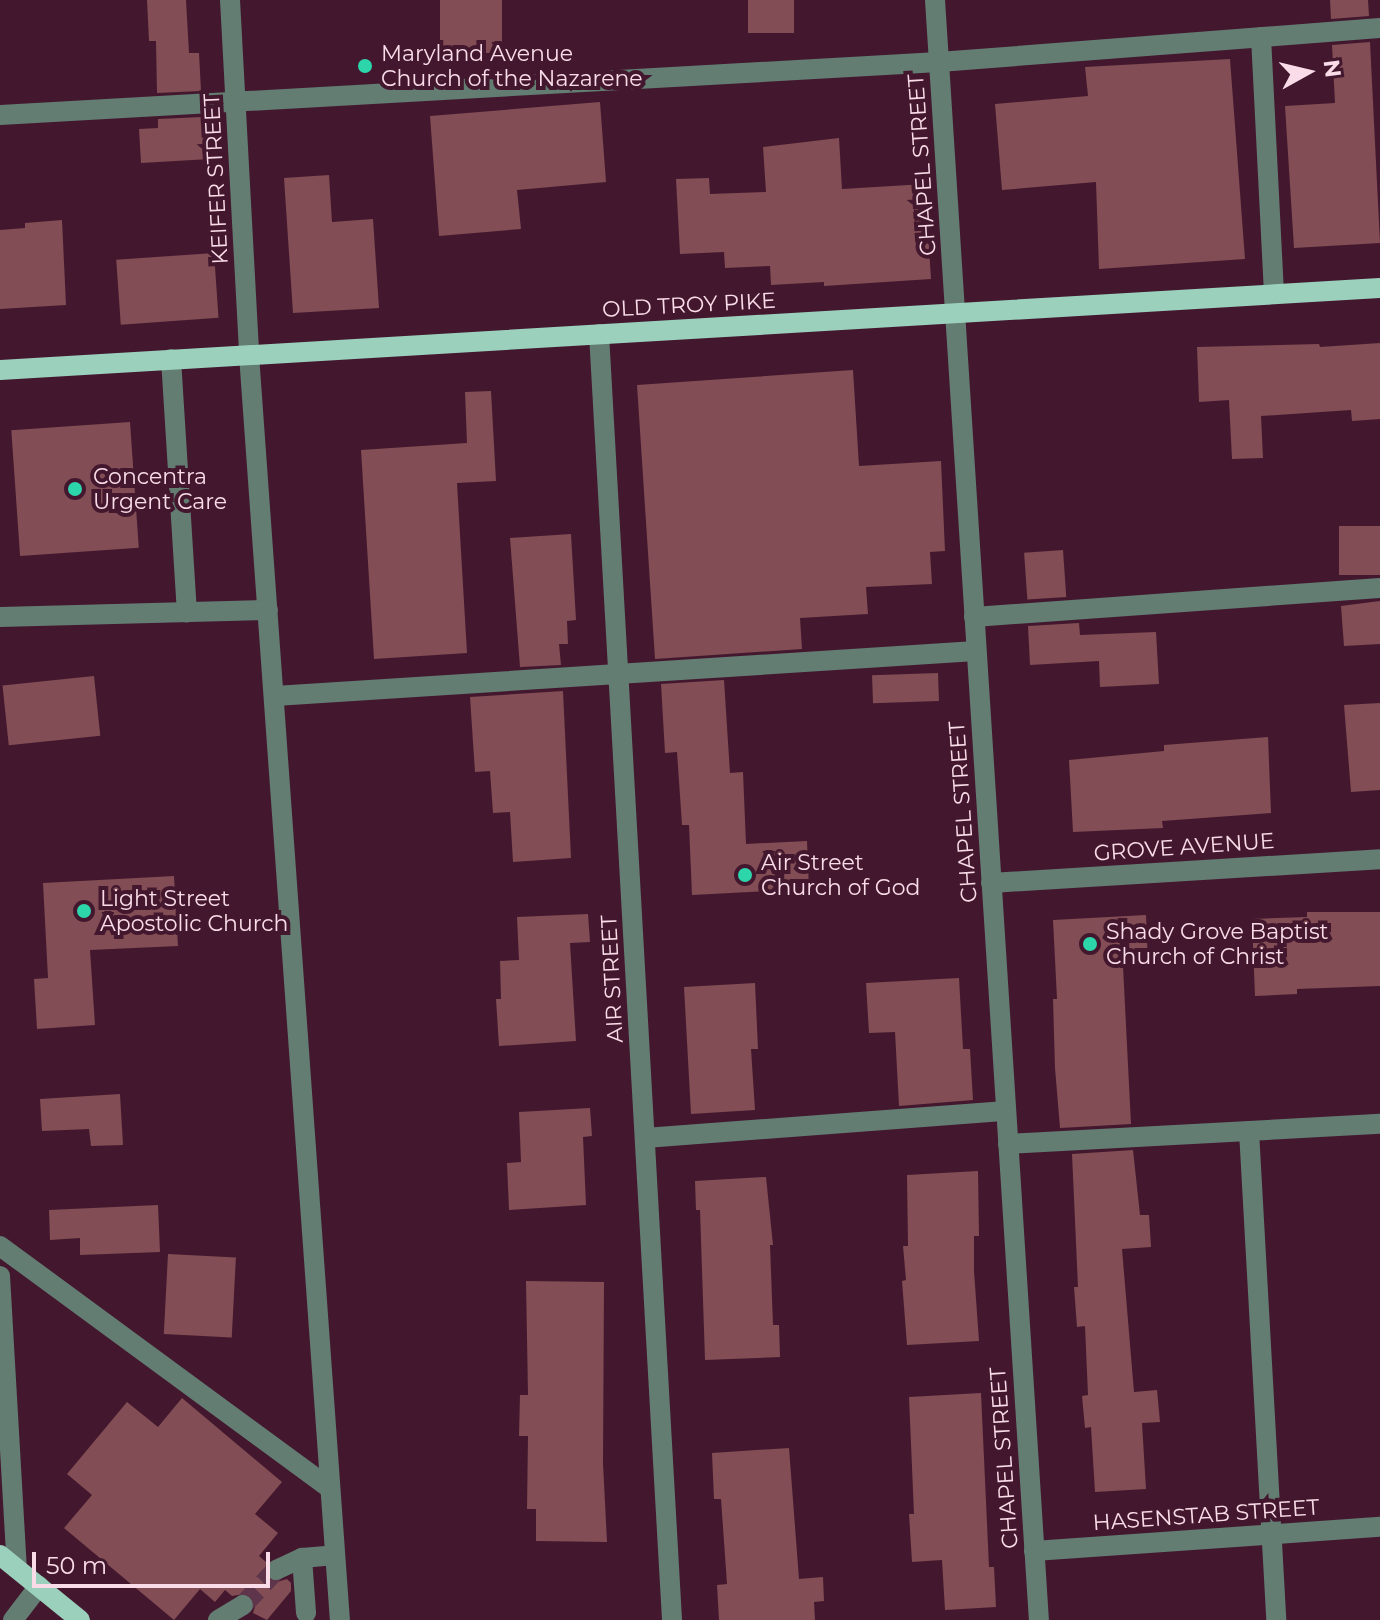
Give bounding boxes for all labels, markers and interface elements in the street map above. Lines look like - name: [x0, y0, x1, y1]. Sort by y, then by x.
- north arrow: [1268, 32, 1348, 112]
- place label: Maryland Avenue Church of the Nazarene: [381, 40, 643, 92]
- marker: Maryland Avenue Church of the Nazarene: [356, 57, 374, 75]
- text: N: [1318, 58, 1347, 79]
- street label: CHAPEL STREET: [902, 73, 942, 257]
- street label: KEIFER STREET: [198, 93, 234, 265]
- street label: OLD TROY PIKE: [601, 287, 777, 323]
- place label: Concentra Urgent Care: [93, 463, 227, 514]
- marker: Concentra Urgent Care: [64, 478, 86, 500]
- street label: CHAPEL STREET: [943, 720, 983, 904]
- street label: GROVE AVENUE: [1093, 828, 1275, 866]
- place label: Air Street Church of God: [761, 849, 920, 900]
- marker: Air Street Church of God: [736, 866, 754, 884]
- place label: Light Street Apostolic Church: [100, 885, 288, 936]
- marker: Light Street Apostolic Church: [75, 902, 93, 920]
- street label: AIR STREET: [595, 914, 629, 1044]
- place label: Shady Grove Baptist Church of Christ: [1106, 918, 1329, 970]
- marker: Shady Grove Baptist Church of Christ: [1081, 935, 1099, 953]
- street label: CHAPEL STREET: [984, 1366, 1024, 1550]
- street label: HASENSTAB STREET: [1092, 1494, 1320, 1536]
- scale bar: [36, 1536, 274, 1586]
- text: 50 m: [46, 1551, 107, 1580]

